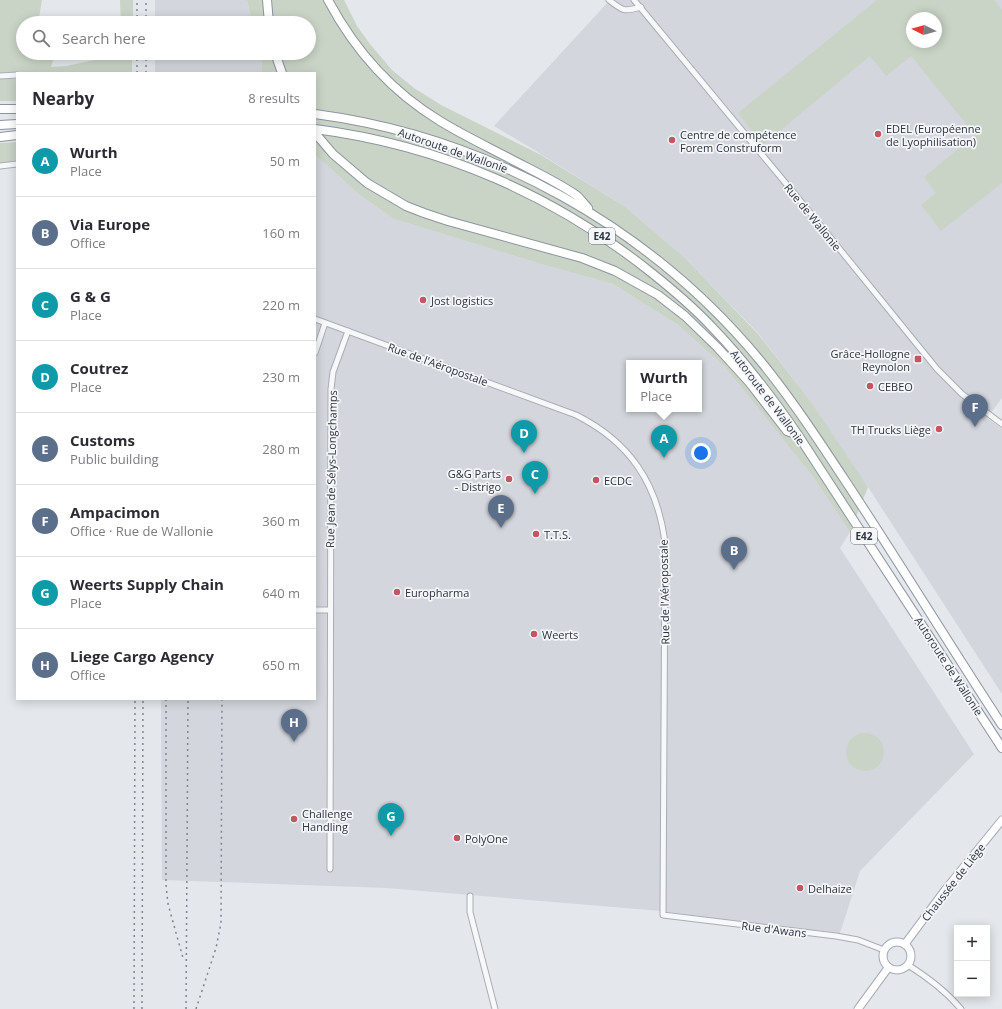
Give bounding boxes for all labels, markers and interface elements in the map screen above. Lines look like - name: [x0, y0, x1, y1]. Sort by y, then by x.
- north arrow: [906, 12, 942, 48]
- search box: [16, 16, 316, 60]
- icon: search: [30, 27, 52, 49]
- text: Search here: [62, 28, 146, 48]
- text: Nearby: [32, 87, 94, 110]
- text: 8 results: [248, 89, 300, 107]
- place label: EDEL (Européenne de Lyophilisation): [886, 121, 981, 149]
- street label: Autoroute de Wallonie: [396, 124, 510, 176]
- place label: Centre de compétence Forem Construform: [680, 127, 796, 155]
- marker: EDEL (Européenne de Lyophilisation): [873, 129, 883, 139]
- marker: Centre de compétence Forem Construform: [667, 135, 677, 145]
- text: Wurth: [70, 142, 118, 162]
- text: A: [41, 152, 49, 170]
- text: 50 m: [270, 152, 300, 170]
- text: Place: [70, 162, 102, 180]
- street label: Rue de Wallonie: [781, 180, 845, 254]
- text: Via Europe: [70, 214, 150, 234]
- text: B: [41, 224, 49, 242]
- text: 160 m: [262, 224, 300, 242]
- road number: E42: [589, 228, 615, 244]
- text: Office: [70, 234, 106, 252]
- text: G & G: [70, 286, 111, 306]
- place label: Jost logistics: [430, 293, 493, 308]
- marker: Jost logistics: [418, 295, 428, 305]
- text: C: [41, 296, 49, 314]
- text: 220 m: [262, 296, 300, 314]
- text: Place: [70, 306, 102, 324]
- street label: Rue de l'Aéropostale: [386, 339, 490, 389]
- place label: Grâce-Hollogne Reynolon: [831, 346, 910, 374]
- street label: Autoroute de Wallonie: [727, 347, 809, 447]
- marker: Grâce-Hollogne Reynolon: [913, 354, 923, 364]
- text: Coutrez: [70, 358, 128, 378]
- popup: [626, 360, 702, 412]
- text: Wurth: [640, 367, 688, 387]
- text: D: [40, 368, 50, 386]
- text: 230 m: [262, 368, 300, 386]
- text: Place: [70, 378, 102, 396]
- place label: CEBEO: [878, 379, 913, 394]
- marker: CEBEO: [865, 381, 875, 391]
- text: Place: [640, 387, 672, 405]
- street label: Rue Jean de Sélys-Longchamps: [322, 390, 340, 548]
- pin: F: [962, 394, 988, 427]
- pin: D: [511, 420, 537, 453]
- place label: TH Trucks Liège: [851, 422, 931, 437]
- marker: TH Trucks Liège: [934, 424, 944, 434]
- pin: A: [651, 425, 677, 458]
- text: Customs: [70, 430, 135, 450]
- text: E: [41, 440, 49, 458]
- text: 280 m: [262, 440, 300, 458]
- your location: [691, 443, 711, 463]
- text: Public building: [70, 450, 159, 468]
- pin: C: [522, 461, 548, 494]
- place label: G&G Parts - Distrigo: [448, 466, 501, 494]
- place label: ECDC: [604, 473, 632, 488]
- marker: G&G Parts - Distrigo: [504, 474, 514, 484]
- marker: ECDC: [591, 475, 601, 485]
- pin: E: [488, 495, 514, 528]
- text: Ampacimon: [70, 502, 160, 522]
- text: F: [41, 512, 49, 530]
- text: 360 m: [262, 512, 300, 530]
- text: Office · Rue de Wallonie: [70, 522, 213, 540]
- place label: T.T.S.: [544, 527, 571, 542]
- road number: E42: [851, 528, 877, 544]
- marker: T.T.S.: [531, 529, 541, 539]
- pin: B: [721, 537, 747, 570]
- street label: Rue de l'Aéropostale: [656, 539, 672, 645]
- text: Weerts Supply Chain: [70, 574, 224, 594]
- text: G: [40, 584, 50, 602]
- text: 640 m: [262, 584, 300, 602]
- place label: Europharma: [405, 585, 469, 600]
- marker: Europharma: [392, 587, 402, 597]
- text: Place: [70, 594, 102, 612]
- street label: Autoroute de Wallonie: [911, 614, 987, 718]
- place label: Weerts: [542, 627, 578, 642]
- marker: Weerts: [529, 629, 539, 639]
- text: Liege Cargo Agency: [70, 646, 214, 666]
- text: H: [40, 656, 50, 674]
- text: 650 m: [262, 656, 300, 674]
- text: Office: [70, 666, 106, 684]
- pin: H: [281, 709, 307, 742]
- pin: G: [378, 803, 404, 836]
- place label: Challenge Handling: [302, 806, 352, 834]
- marker: Challenge Handling: [289, 814, 299, 824]
- place label: PolyOne: [465, 831, 508, 846]
- marker: PolyOne: [452, 833, 462, 843]
- street label: Chaussée de Liège: [918, 840, 988, 924]
- place label: Delhaize: [808, 881, 852, 896]
- marker: Delhaize: [795, 883, 805, 893]
- street label: Rue d'Awans: [741, 918, 807, 940]
- map controls: [954, 925, 990, 997]
- button: +: [954, 925, 990, 961]
- button: −: [954, 961, 990, 997]

